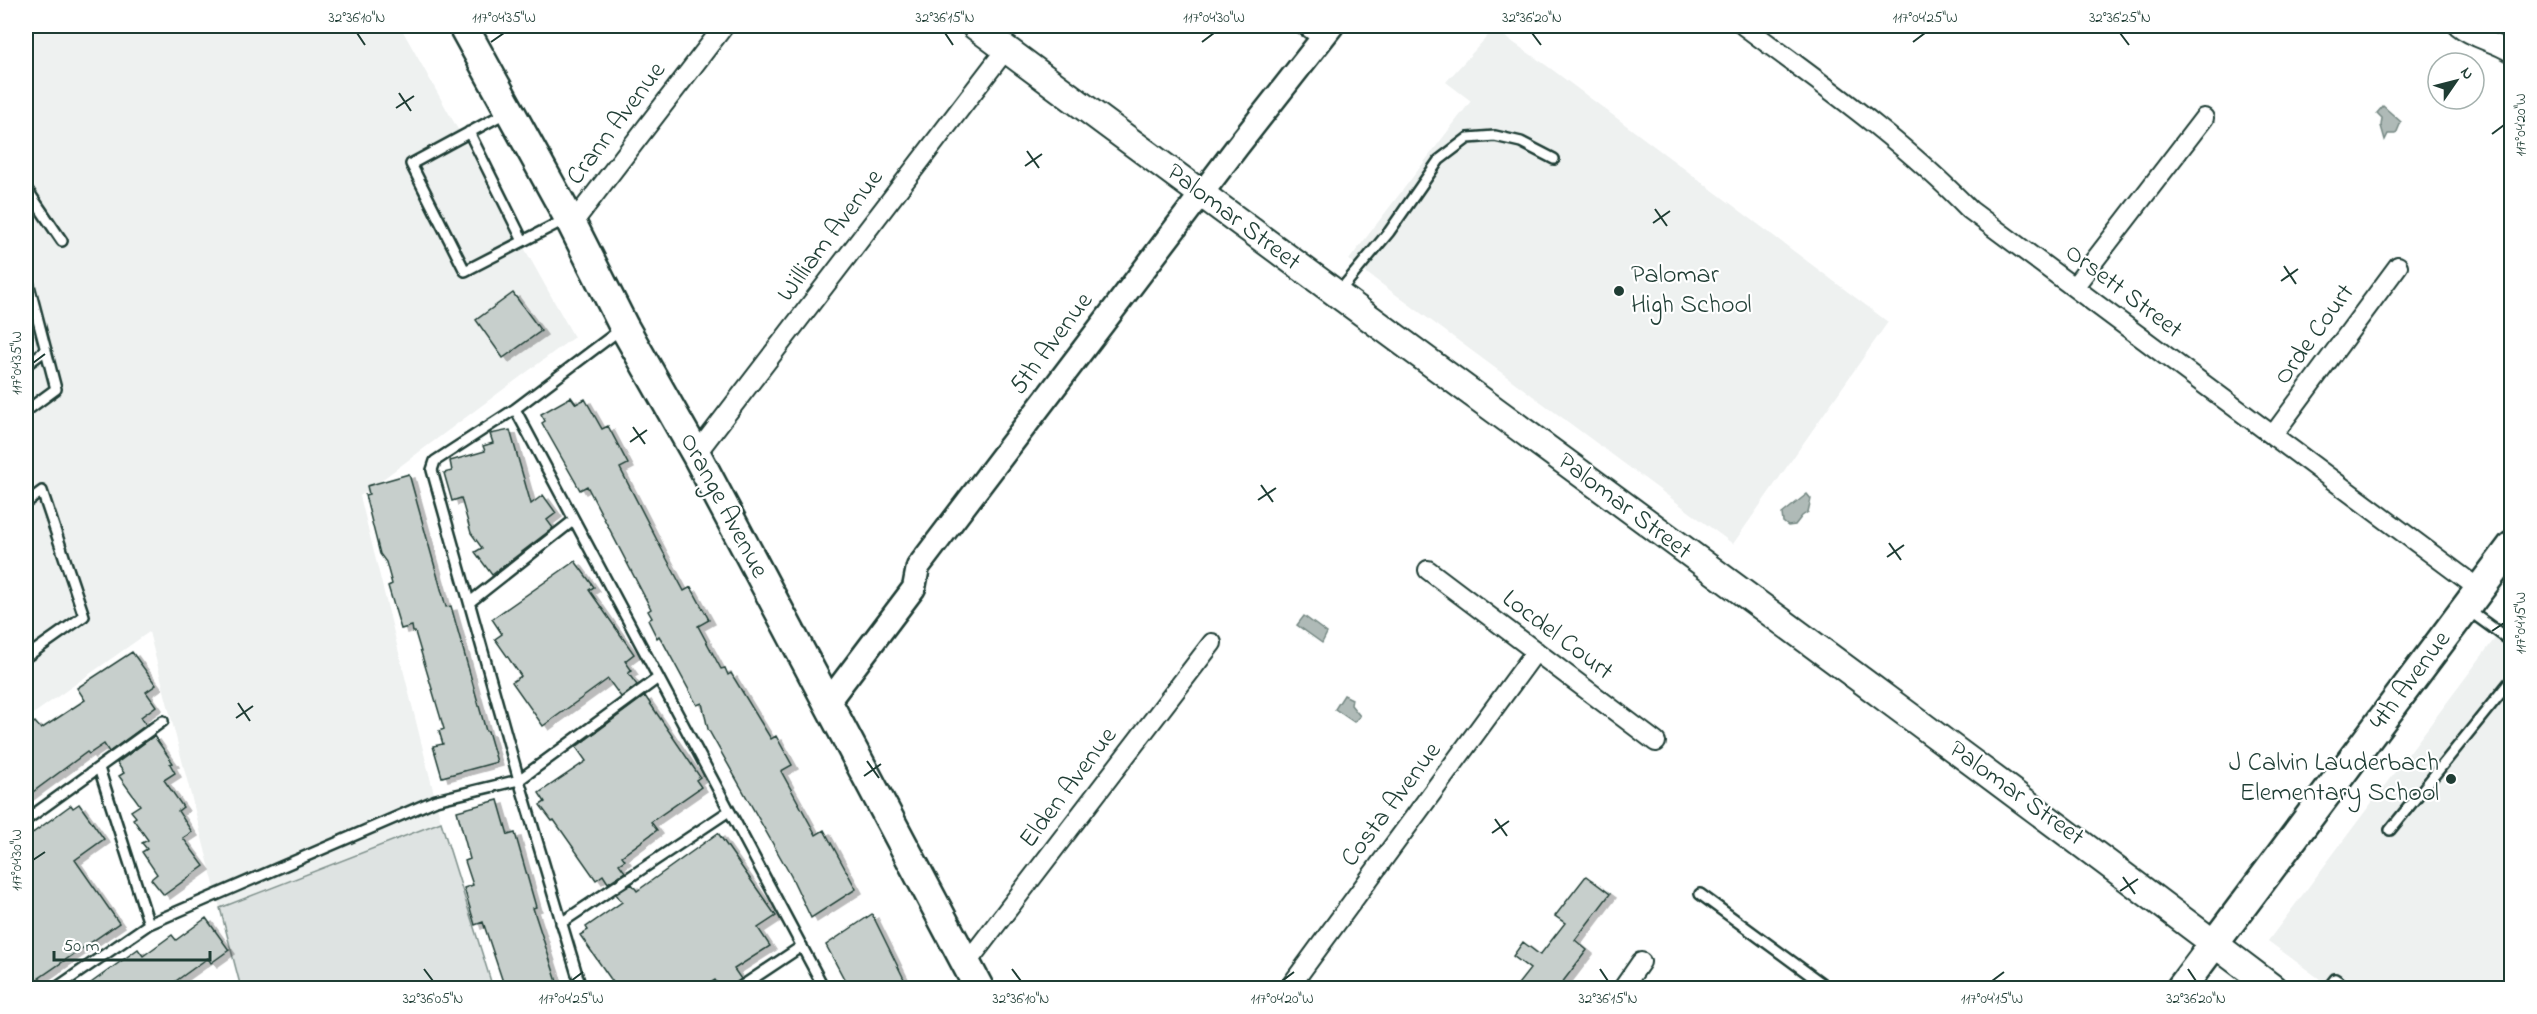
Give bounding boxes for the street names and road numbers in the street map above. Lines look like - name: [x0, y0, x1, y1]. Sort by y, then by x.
- street label: Crann Avenue: [558, 54, 676, 194]
- street label: Palomar Street: [1158, 155, 1308, 281]
- street label: William Avenue: [768, 161, 894, 311]
- street label: Orsett Street: [2056, 235, 2190, 349]
- street label: Orde Court: [2265, 276, 2365, 394]
- street label: 5th Avenue: [1001, 284, 1104, 403]
- street label: Orange Avenue: [669, 427, 777, 586]
- street label: Palomar Street: [1549, 444, 1699, 570]
- street label: Locdel Court: [1493, 581, 1621, 691]
- street label: 4th Avenue: [2361, 623, 2461, 739]
- street label: Elden Avenue: [1011, 719, 1128, 857]
- street label: Palomar Street: [1940, 732, 2092, 856]
- street label: Costa Avenue: [1332, 734, 1452, 876]

